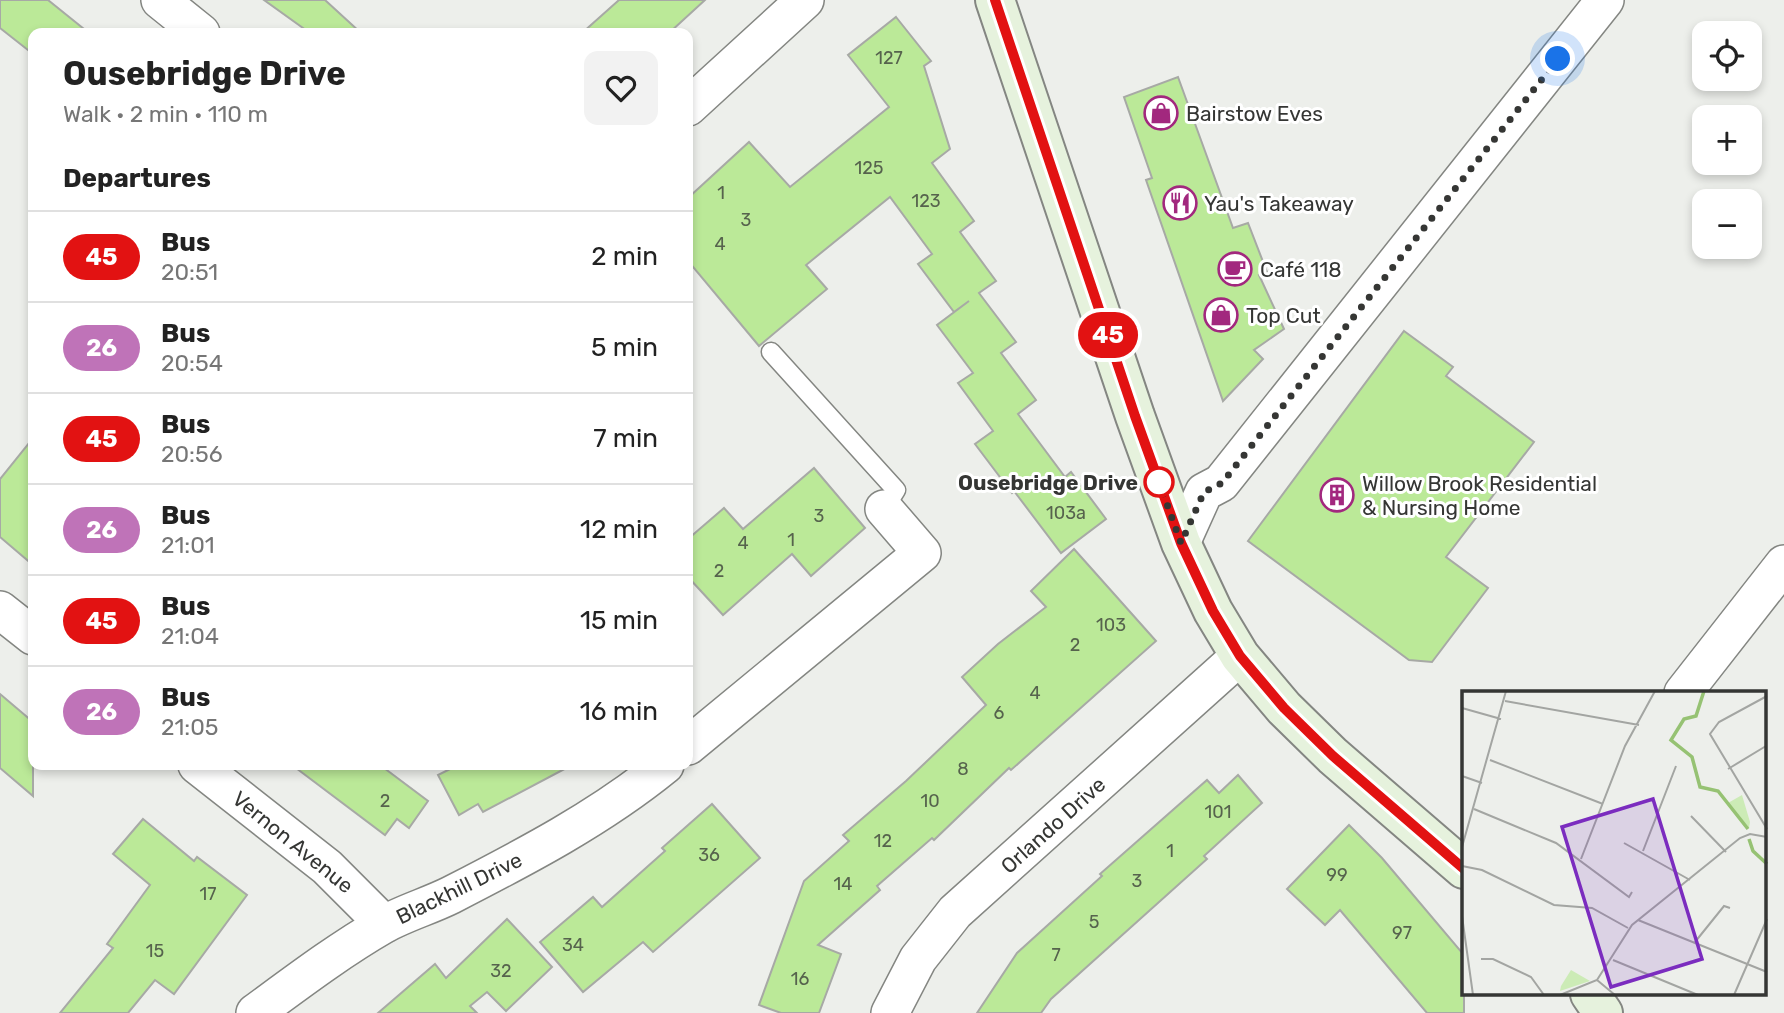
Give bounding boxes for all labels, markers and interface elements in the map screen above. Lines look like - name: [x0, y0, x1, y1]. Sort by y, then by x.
- map controls: [1692, 21, 1762, 259]
- button: locate: [1692, 21, 1762, 91]
- your location: [1540, 41, 1575, 76]
- house number: 127: [875, 47, 903, 69]
- button: heart: [584, 51, 658, 125]
- text: Ousebridge Drive: [63, 54, 346, 93]
- shop icon: Bairstow Eves: [1142, 94, 1180, 132]
- text: Walk · 2 min · 110 m: [63, 100, 268, 128]
- place label: Bairstow Eves: [1186, 101, 1323, 126]
- button: +: [1692, 105, 1762, 175]
- house number: 125: [855, 157, 883, 179]
- text: Departures: [63, 163, 211, 194]
- house number: 1: [717, 182, 725, 204]
- restaurant icon: Yau's Takeaway: [1161, 184, 1199, 222]
- button: −: [1692, 189, 1762, 259]
- house number: 123: [911, 190, 941, 212]
- place label: Yau's Takeaway: [1204, 191, 1354, 216]
- house number: 3: [741, 209, 751, 231]
- text: Bus: [161, 227, 210, 258]
- house number: 4: [714, 233, 726, 255]
- text: 2 min: [591, 241, 658, 272]
- text: 45: [86, 243, 117, 271]
- cafe icon: Café 118: [1216, 250, 1254, 288]
- place label: Café 118: [1260, 257, 1342, 282]
- text: 20:51: [161, 258, 218, 286]
- shop icon: Top Cut: [1202, 296, 1240, 334]
- place label: Top Cut: [1246, 303, 1321, 328]
- line badge: 45: [1076, 312, 1140, 358]
- text: Bus: [161, 318, 210, 349]
- text: 45: [1092, 321, 1124, 349]
- text: 5 min: [591, 332, 658, 363]
- text: 26: [86, 334, 117, 362]
- text: 20:54: [161, 349, 223, 377]
- text: Bus: [161, 409, 210, 440]
- text: 7 min: [593, 423, 658, 454]
- text: 45: [86, 425, 117, 453]
- text: 20:56: [161, 440, 223, 468]
- marker: Ousebridge Drive: [1144, 467, 1174, 497]
- place label: Ousebridge Drive: [958, 470, 1138, 495]
- place label: Willow Brook Residential & Nursing Home: [1362, 471, 1597, 520]
- building icon: Willow Brook Residential & Nursing Home: [1318, 476, 1356, 514]
- text: Bus: [161, 500, 210, 531]
- house number: 103a: [1046, 502, 1086, 524]
- house number: 3: [814, 505, 824, 527]
- text: 12 min: [580, 514, 658, 545]
- text: 26: [86, 516, 117, 544]
- house number: 1: [787, 529, 795, 551]
- text: 21:01: [161, 531, 215, 559]
- house number: 4: [737, 532, 749, 554]
- house number: 2: [714, 560, 724, 582]
- text: Bus: [161, 591, 210, 622]
- text: 15 min: [580, 605, 658, 636]
- text: 45: [86, 607, 117, 635]
- house number: 103: [1096, 614, 1126, 636]
- text: 21:04: [161, 622, 219, 650]
- house number: 2: [1070, 634, 1080, 656]
- text: Bus: [161, 682, 210, 713]
- house number: 4: [1029, 682, 1041, 704]
- inset map: [1462, 691, 1766, 996]
- text: 16 min: [580, 696, 658, 727]
- text: 26: [86, 698, 117, 726]
- house number: 6: [994, 702, 1005, 724]
- text: 21:05: [161, 713, 219, 741]
- house number: 8: [957, 758, 969, 780]
- street label: Orlando Drive: [996, 772, 1110, 878]
- street label: Vernon Avenue: [228, 786, 358, 898]
- house number: 2: [380, 790, 390, 812]
- house number: 10: [920, 790, 940, 812]
- house number: 101: [1205, 801, 1231, 823]
- house number: 12: [874, 830, 892, 852]
- house number: 1: [1166, 840, 1174, 862]
- house number: 36: [698, 844, 720, 866]
- street label: Blackhill Drive: [392, 847, 526, 929]
- house number: 99: [1326, 864, 1348, 886]
- house number: 3: [1132, 870, 1142, 892]
- house number: 14: [834, 873, 852, 895]
- house number: 17: [200, 883, 216, 905]
- house number: 5: [1089, 911, 1099, 933]
- house number: 97: [1392, 922, 1412, 944]
- house number: 34: [562, 934, 584, 956]
- house number: 15: [146, 940, 164, 962]
- house number: 7: [1051, 944, 1061, 966]
- house number: 32: [490, 960, 512, 982]
- house number: 16: [791, 968, 809, 990]

